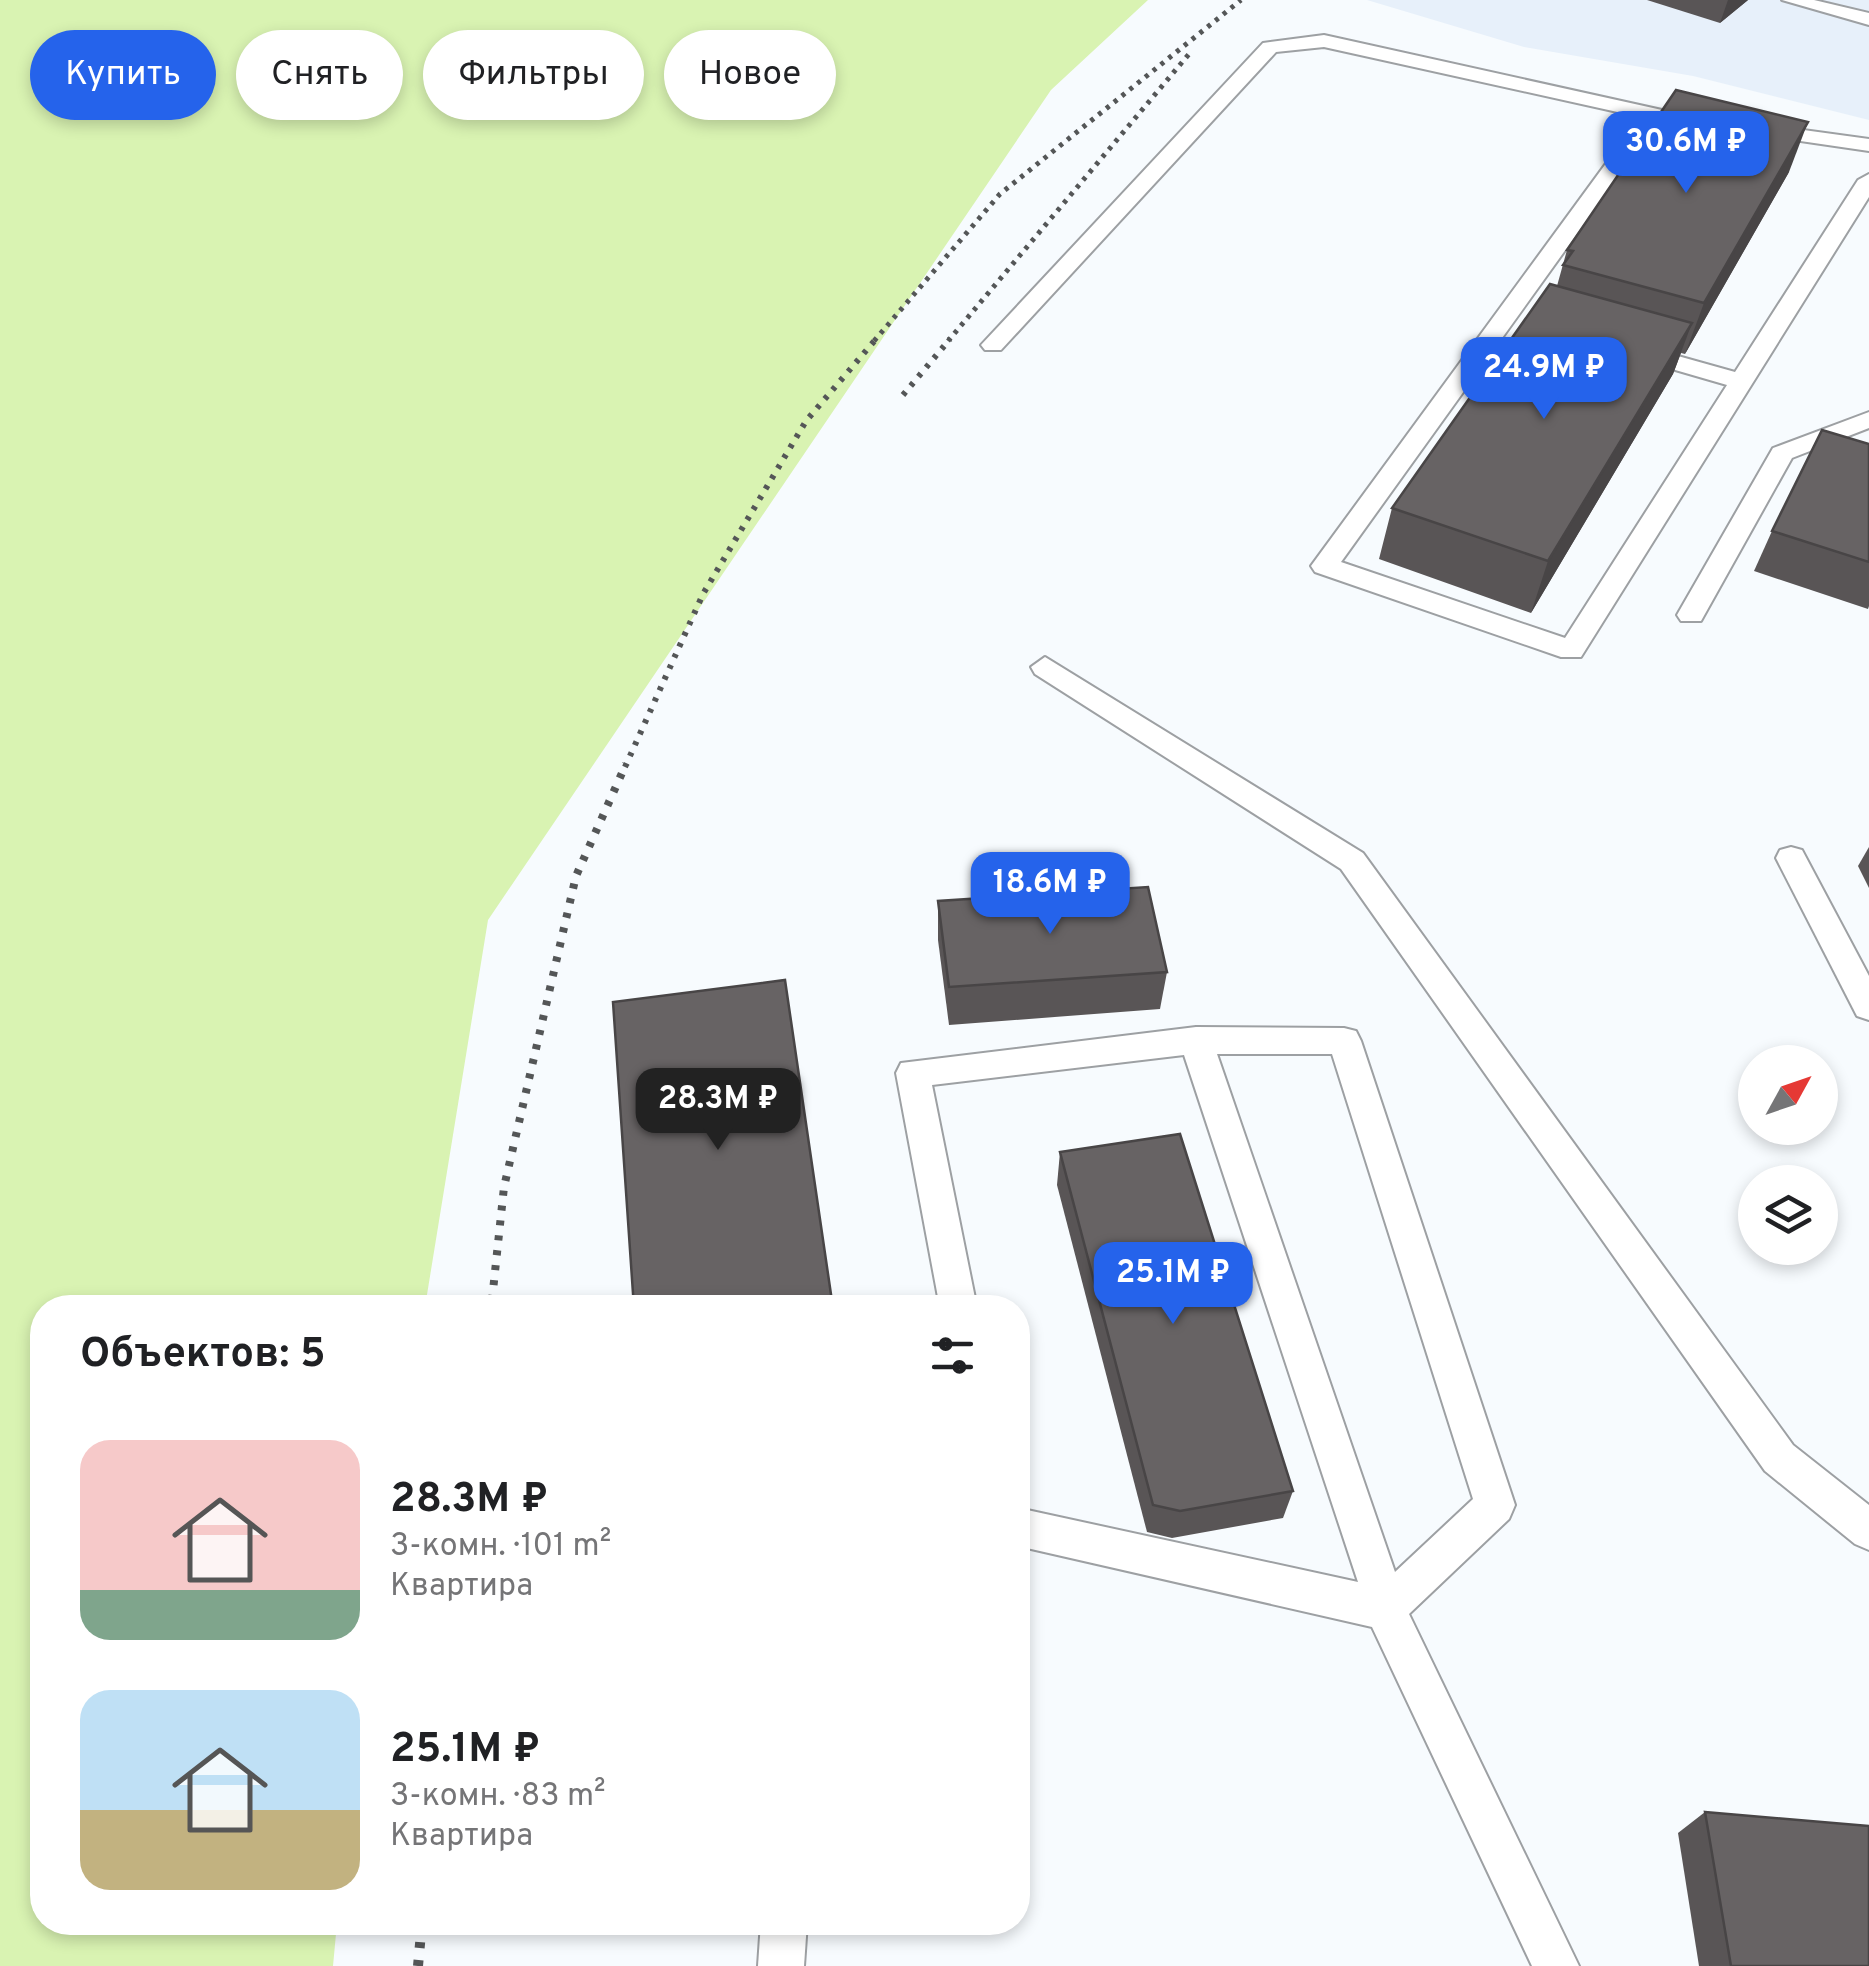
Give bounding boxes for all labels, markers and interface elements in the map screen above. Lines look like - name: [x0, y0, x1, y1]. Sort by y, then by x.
- chip: Купить: [30, 30, 216, 120]
- chip: Снять: [236, 30, 403, 120]
- chip: Фильтры: [423, 30, 644, 120]
- chip: Новое: [664, 30, 836, 120]
- pin: 30.6M ₽: [1594, 111, 1778, 196]
- text: 30.6M ₽: [1625, 123, 1747, 163]
- pin: 24.9M ₽: [1452, 337, 1636, 422]
- text: 24.9M ₽: [1483, 349, 1605, 389]
- pin: 18.6M ₽: [958, 852, 1142, 937]
- text: 18.6M ₽: [993, 864, 1107, 904]
- north arrow: [1738, 1045, 1838, 1145]
- map controls: [1738, 1045, 1838, 1265]
- pin: 28.3M ₽: [626, 1068, 810, 1153]
- text: 28.3M ₽: [658, 1080, 778, 1120]
- button: layers: [1738, 1165, 1838, 1265]
- pin: 25.1M ₽: [1081, 1242, 1265, 1327]
- text: 25.1M ₽: [1116, 1254, 1230, 1294]
- icon: filters: [925, 1328, 980, 1383]
- text: Объектов: 5: [80, 1329, 326, 1382]
- text: 28.3M ₽: [390, 1474, 548, 1527]
- icon: home: [160, 1480, 280, 1600]
- text: 3-комн. · 101 m²: [390, 1527, 611, 1567]
- text: Квартира: [390, 1567, 533, 1607]
- text: 25.1M ₽: [390, 1724, 540, 1777]
- icon: home: [160, 1730, 280, 1850]
- text: 3-комн. · 83 m²: [390, 1777, 606, 1817]
- text: Квартира: [390, 1817, 533, 1857]

